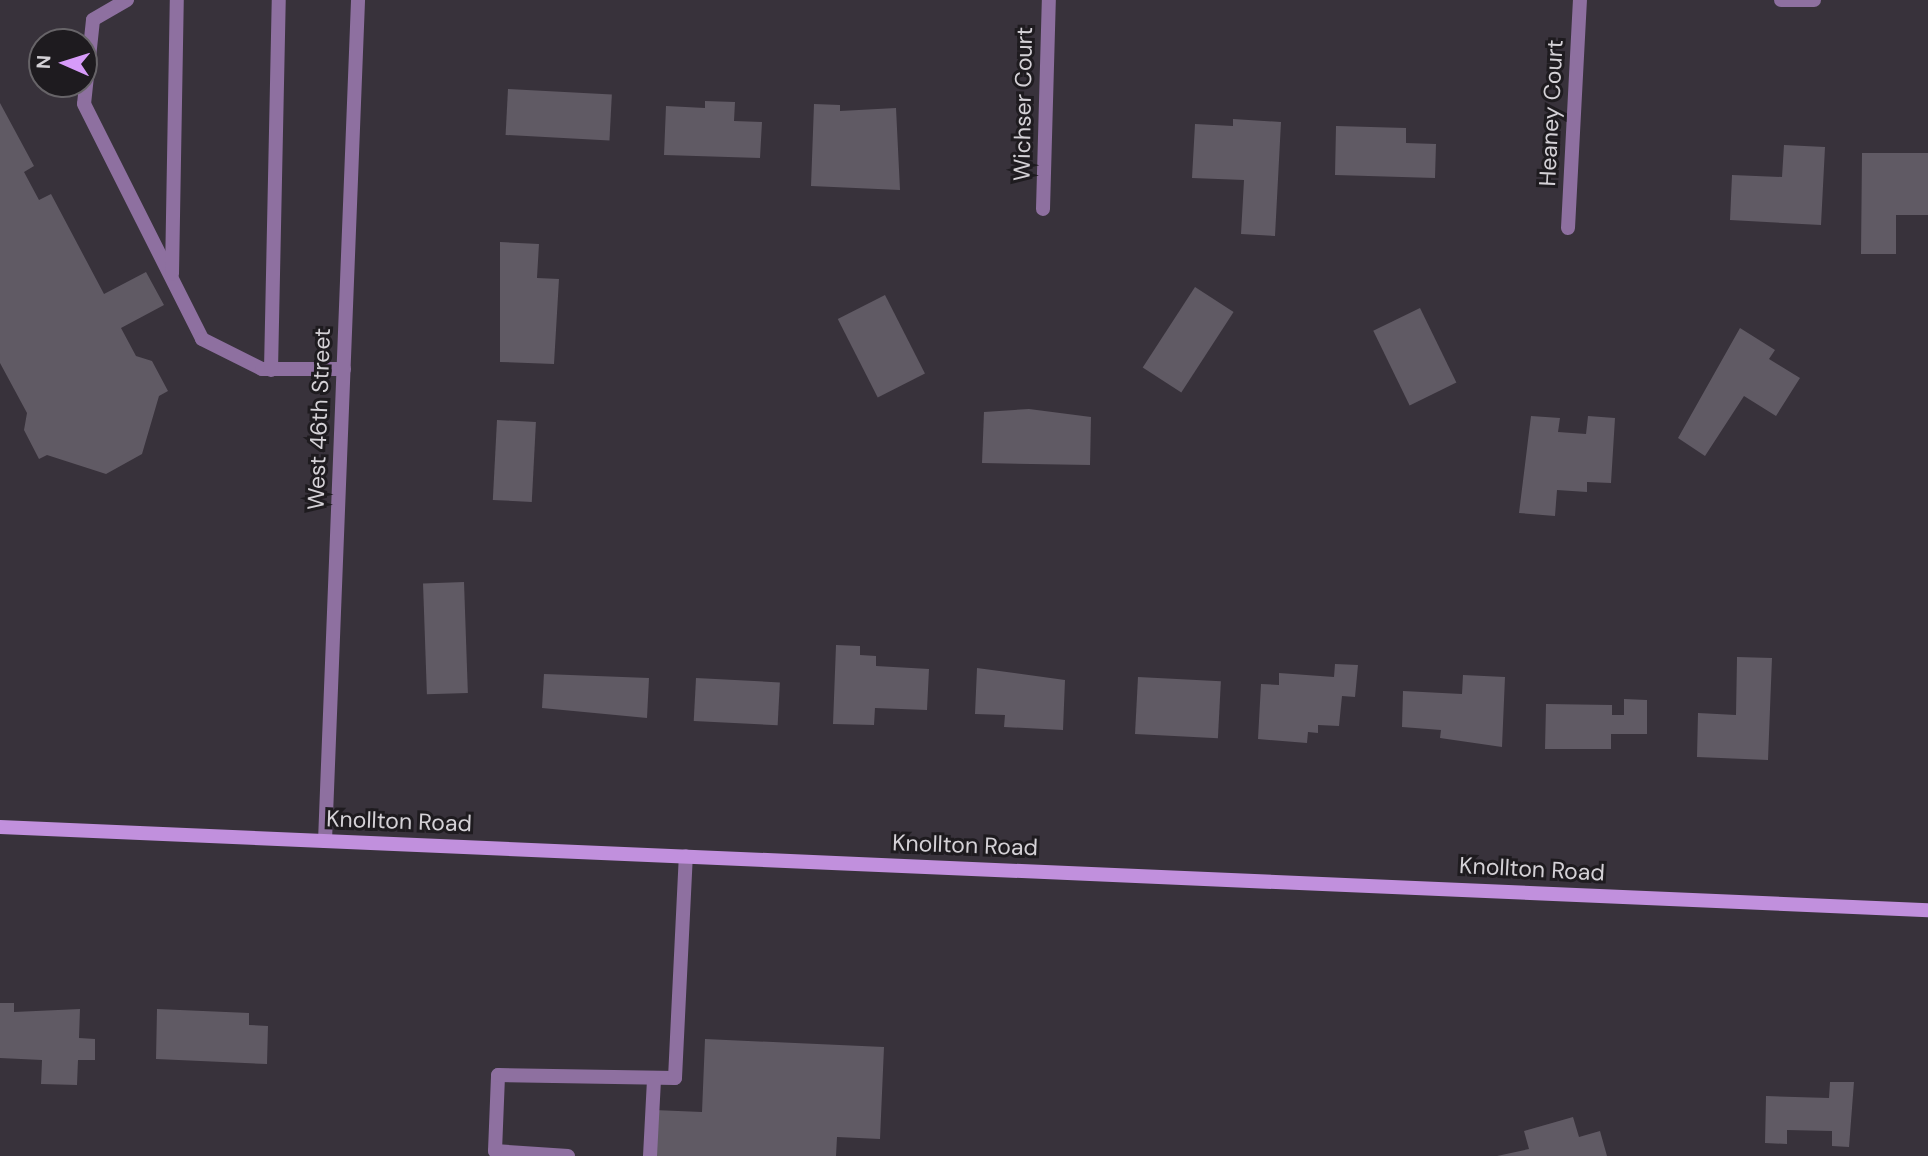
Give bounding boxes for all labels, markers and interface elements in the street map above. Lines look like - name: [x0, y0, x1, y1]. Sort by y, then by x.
- street label: Wichser Court: [1008, 27, 1038, 181]
- north arrow: [28, 28, 98, 98]
- street label: Heaney Court: [1533, 39, 1569, 187]
- text: N: [31, 54, 56, 70]
- street label: West 46th Street: [302, 327, 336, 511]
- street label: Knollton Road: [326, 805, 472, 837]
- street label: Knollton Road: [892, 829, 1038, 861]
- street label: Knollton Road: [1459, 851, 1605, 887]

